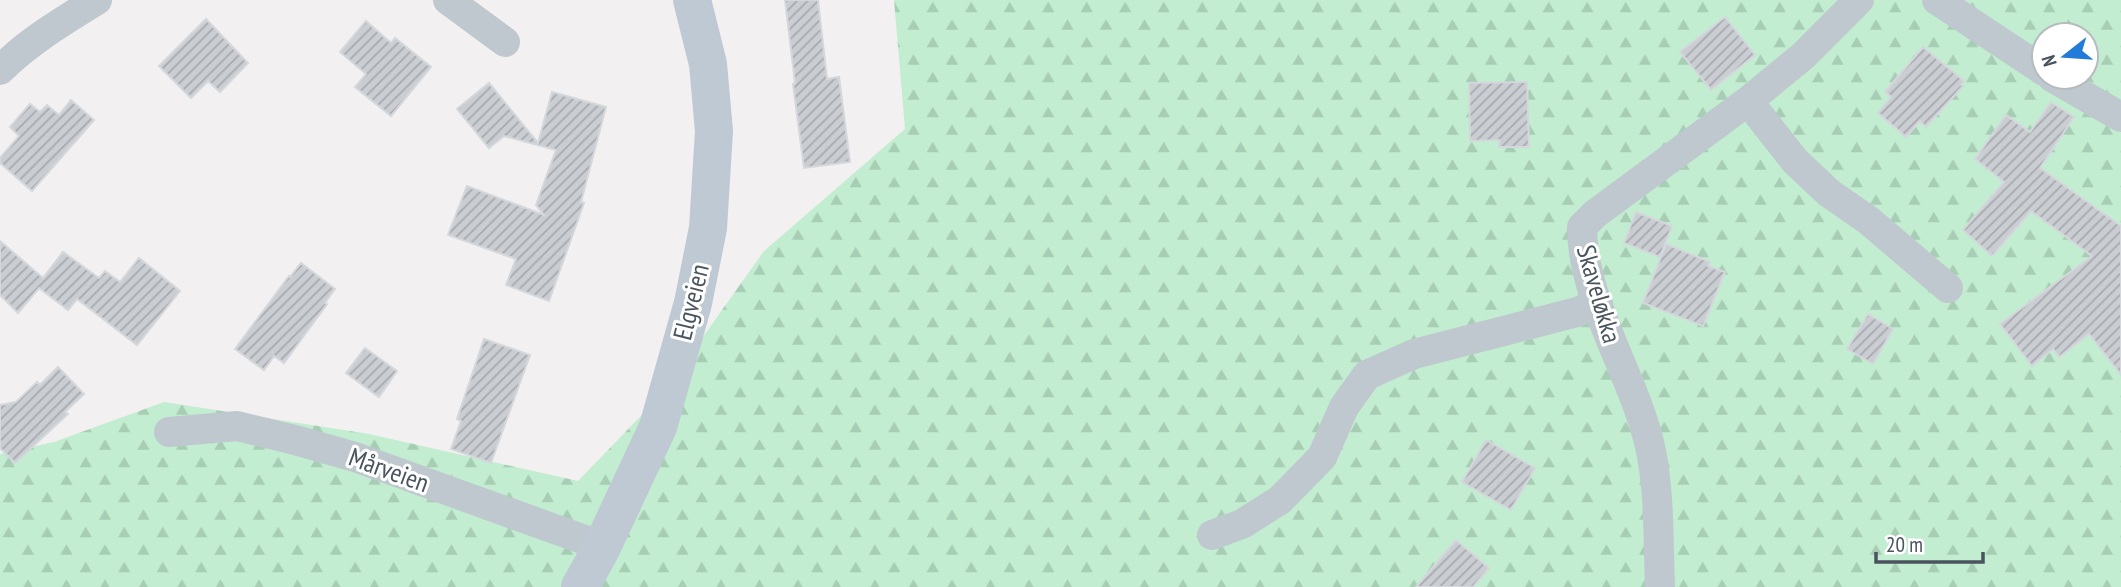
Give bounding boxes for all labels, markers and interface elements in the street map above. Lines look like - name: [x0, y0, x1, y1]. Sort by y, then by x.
- north arrow: [2030, 21, 2100, 91]
- text: N: [2036, 53, 2062, 69]
- street label: Skaveløkka: [1570, 241, 1629, 347]
- street label: Elgveien: [665, 260, 716, 343]
- street label: Mårveien: [345, 440, 434, 499]
- scale bar: [1876, 520, 1983, 564]
- text: 20 m: [1886, 531, 1923, 558]

